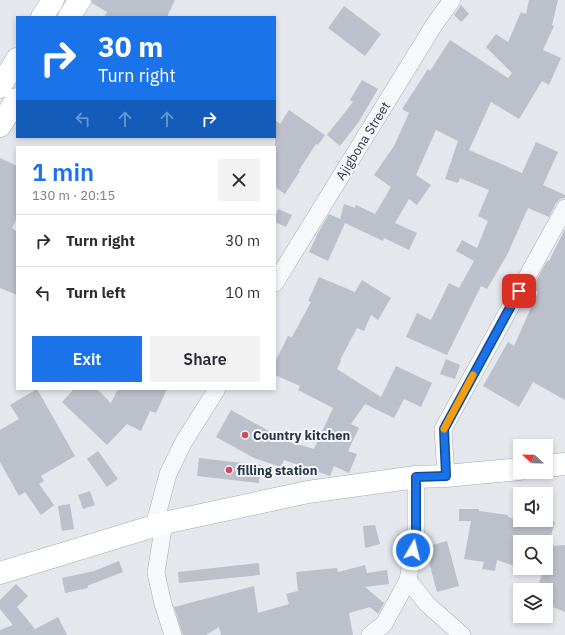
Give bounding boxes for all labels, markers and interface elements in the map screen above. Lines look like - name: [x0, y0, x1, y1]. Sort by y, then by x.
- text: 30 m: [98, 28, 163, 65]
- icon: right: [32, 32, 84, 84]
- text: Turn right: [98, 64, 176, 87]
- street label: Ajigbona Street: [332, 99, 394, 183]
- icon: left: [72, 108, 94, 130]
- icon: ahead: [114, 108, 136, 130]
- icon: ahead: [156, 108, 178, 130]
- icon: right: [198, 108, 220, 130]
- text: 1 min: [32, 156, 94, 188]
- button: close: [218, 159, 260, 201]
- text: 130 m · 20:15: [32, 187, 115, 204]
- icon: right: [32, 230, 54, 252]
- text: Turn right: [66, 231, 135, 250]
- text: 30 m: [225, 231, 260, 250]
- pin: [502, 274, 536, 308]
- icon: arrive: [508, 280, 530, 302]
- icon: left: [32, 282, 54, 304]
- text: Turn left: [66, 283, 126, 302]
- text: 10 m: [225, 283, 260, 302]
- button: Exit: [32, 336, 142, 382]
- button: Share: [150, 336, 260, 382]
- place label: Country kitchen: [253, 427, 350, 444]
- marker: Country kitchen: [240, 430, 250, 440]
- north arrow: [513, 439, 553, 479]
- map controls: [513, 439, 553, 623]
- place label: filling station: [237, 462, 317, 479]
- marker: filling station: [224, 465, 234, 475]
- button: sound: [513, 487, 553, 527]
- position arrow: [392, 529, 434, 571]
- button: search: [513, 535, 553, 575]
- button: layers: [513, 583, 553, 623]

